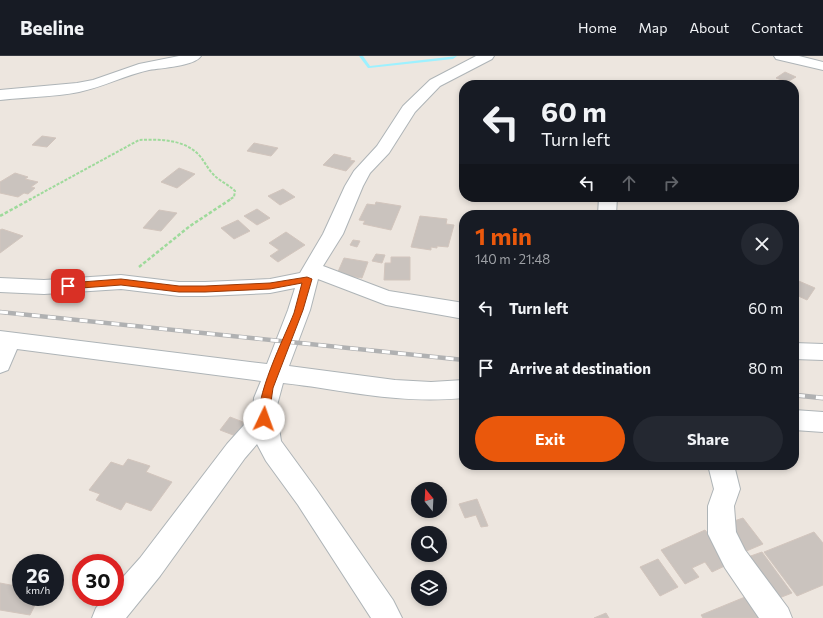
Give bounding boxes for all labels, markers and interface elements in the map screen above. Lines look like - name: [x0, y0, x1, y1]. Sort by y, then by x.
- text: Beeline: [20, 16, 84, 39]
- text: Home: [578, 19, 617, 36]
- text: Map: [639, 19, 667, 36]
- text: About: [689, 19, 729, 36]
- text: Contact: [751, 19, 803, 36]
- text: 60 m: [541, 94, 607, 128]
- icon: left: [475, 96, 527, 148]
- text: Turn left: [541, 128, 610, 150]
- icon: left: [576, 172, 598, 194]
- icon: ahead: [618, 172, 640, 194]
- icon: right: [660, 172, 682, 194]
- text: 1 min: [475, 221, 532, 250]
- button: close: [741, 223, 783, 265]
- text: 140 m · 21:48: [475, 251, 550, 267]
- pin: [51, 269, 85, 303]
- icon: arrive: [57, 275, 79, 297]
- icon: left: [475, 297, 497, 319]
- text: Turn left: [509, 299, 568, 317]
- text: 60 m: [748, 299, 783, 317]
- icon: arrive: [475, 357, 497, 379]
- text: Arrive at destination: [509, 359, 651, 377]
- text: 80 m: [748, 359, 783, 377]
- position arrow: [243, 398, 285, 440]
- button: Exit: [475, 416, 625, 462]
- button: Share: [633, 416, 783, 462]
- north arrow: [411, 482, 447, 518]
- map controls: [411, 482, 447, 606]
- button: search: [411, 526, 447, 562]
- speed limit sign: 30: [72, 554, 124, 606]
- text: 26: [26, 563, 50, 587]
- button: layers: [411, 570, 447, 606]
- text: km/h: [26, 584, 50, 596]

